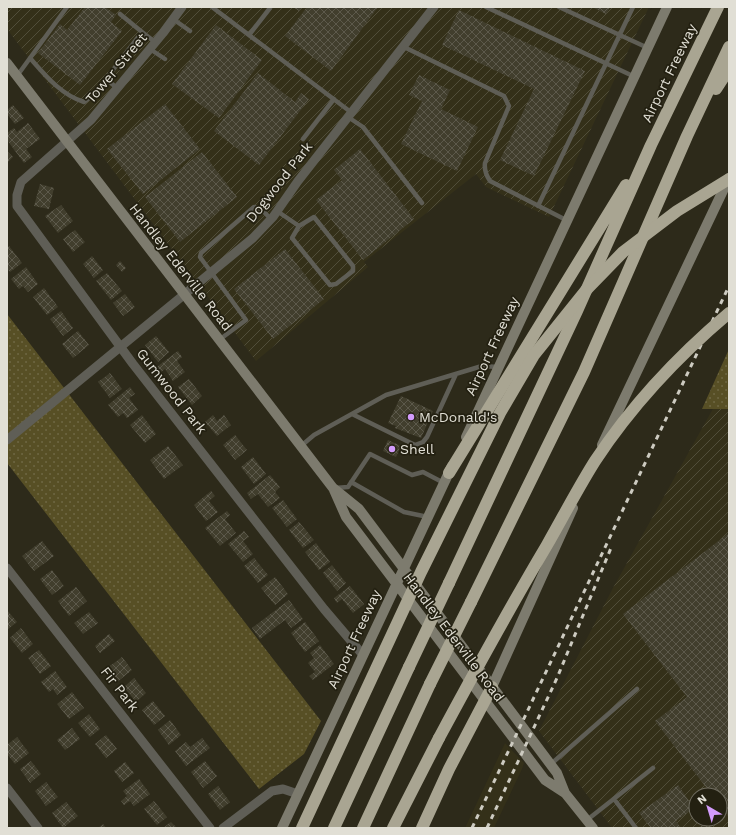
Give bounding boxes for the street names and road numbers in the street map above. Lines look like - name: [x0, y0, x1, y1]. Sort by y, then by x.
- street label: Airport Freeway: [638, 20, 700, 125]
- street label: Tower Street: [82, 29, 150, 106]
- street label: Dogwood Park: [243, 139, 315, 225]
- street label: Handley Ederville Road: [126, 200, 236, 334]
- street label: Airport Freeway: [462, 293, 522, 398]
- street label: Gumwood Park: [134, 345, 210, 437]
- street label: Handley Ederville Road: [400, 569, 508, 705]
- street label: Airport Freeway: [324, 586, 384, 691]
- street label: Fir Park: [98, 663, 143, 715]

